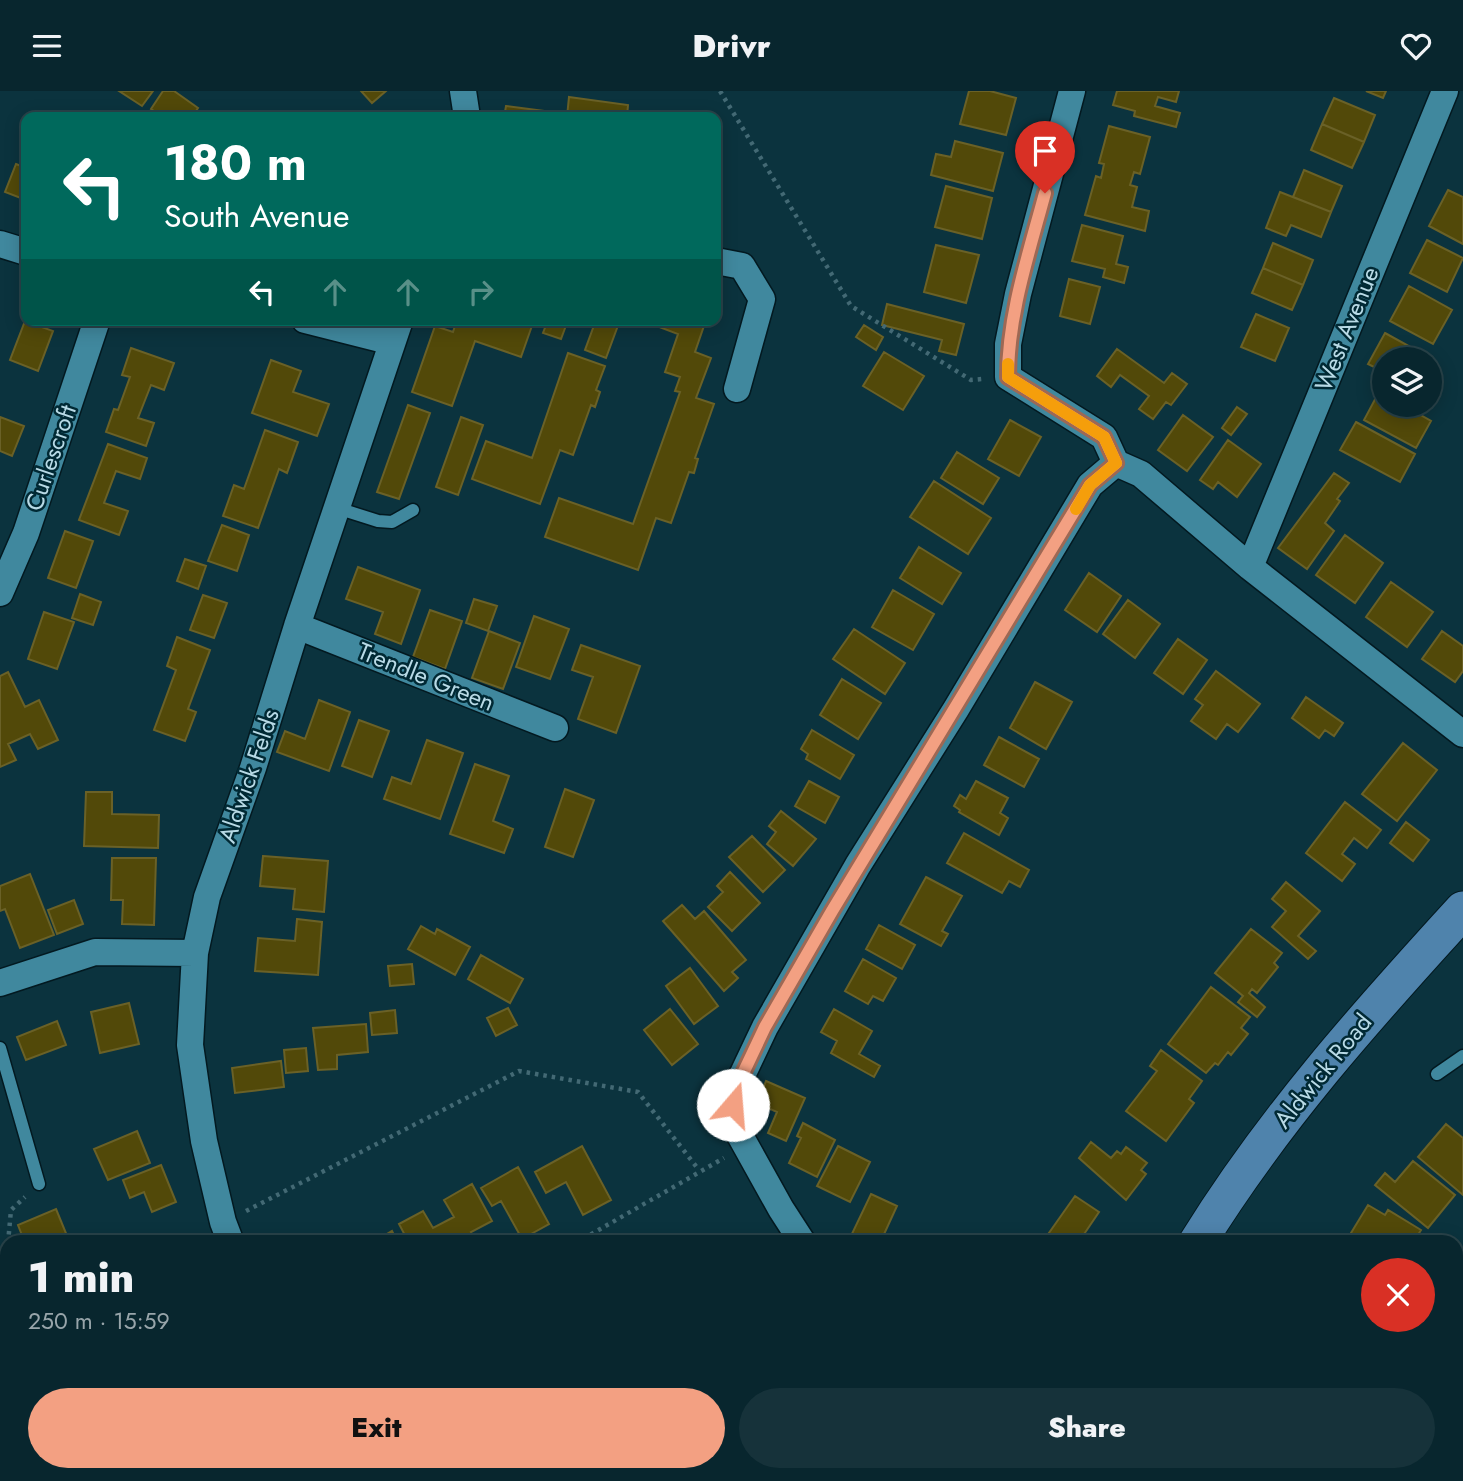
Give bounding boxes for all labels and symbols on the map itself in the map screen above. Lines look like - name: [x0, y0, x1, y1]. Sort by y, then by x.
- pin: [1015, 121, 1075, 193]
- street label: West Avenue: [1306, 261, 1387, 396]
- street label: Curlescroft: [16, 400, 85, 515]
- street label: Trendle Green: [353, 633, 500, 720]
- street label: Aldwick Felds: [209, 704, 288, 847]
- street label: Aldwick Road: [1265, 1006, 1380, 1136]
- position arrow: [696, 1068, 770, 1142]

